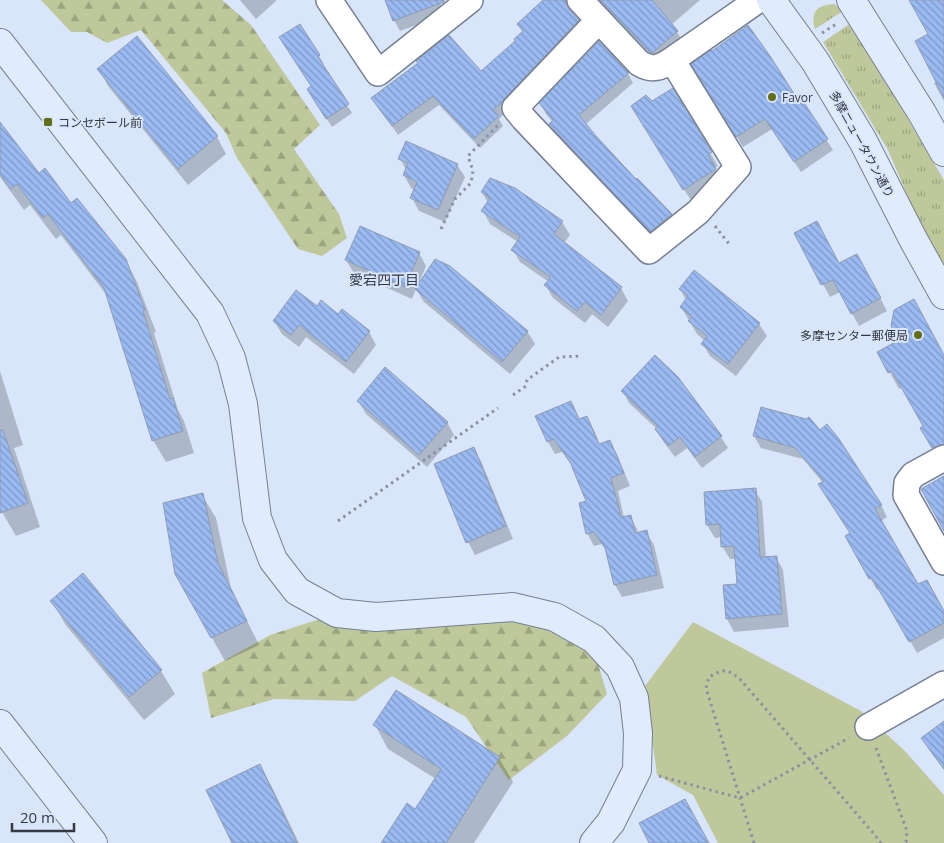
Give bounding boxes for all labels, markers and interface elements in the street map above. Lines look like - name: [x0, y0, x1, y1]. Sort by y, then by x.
- street label: 多摩ニュータウン通り: [825, 87, 899, 201]
- place label: Favor: [782, 89, 813, 106]
- marker: Favor: [766, 91, 778, 103]
- place label: コンセボール前: [58, 114, 142, 131]
- marker: コンセボール前: [42, 116, 54, 128]
- district label: 愛宕四丁目: [349, 270, 419, 289]
- place label: 多摩センター郵便局: [800, 327, 908, 344]
- marker: 多摩センター郵便局: [912, 329, 924, 341]
- scale bar: [12, 800, 75, 832]
- text: 20 m: [20, 807, 55, 827]

